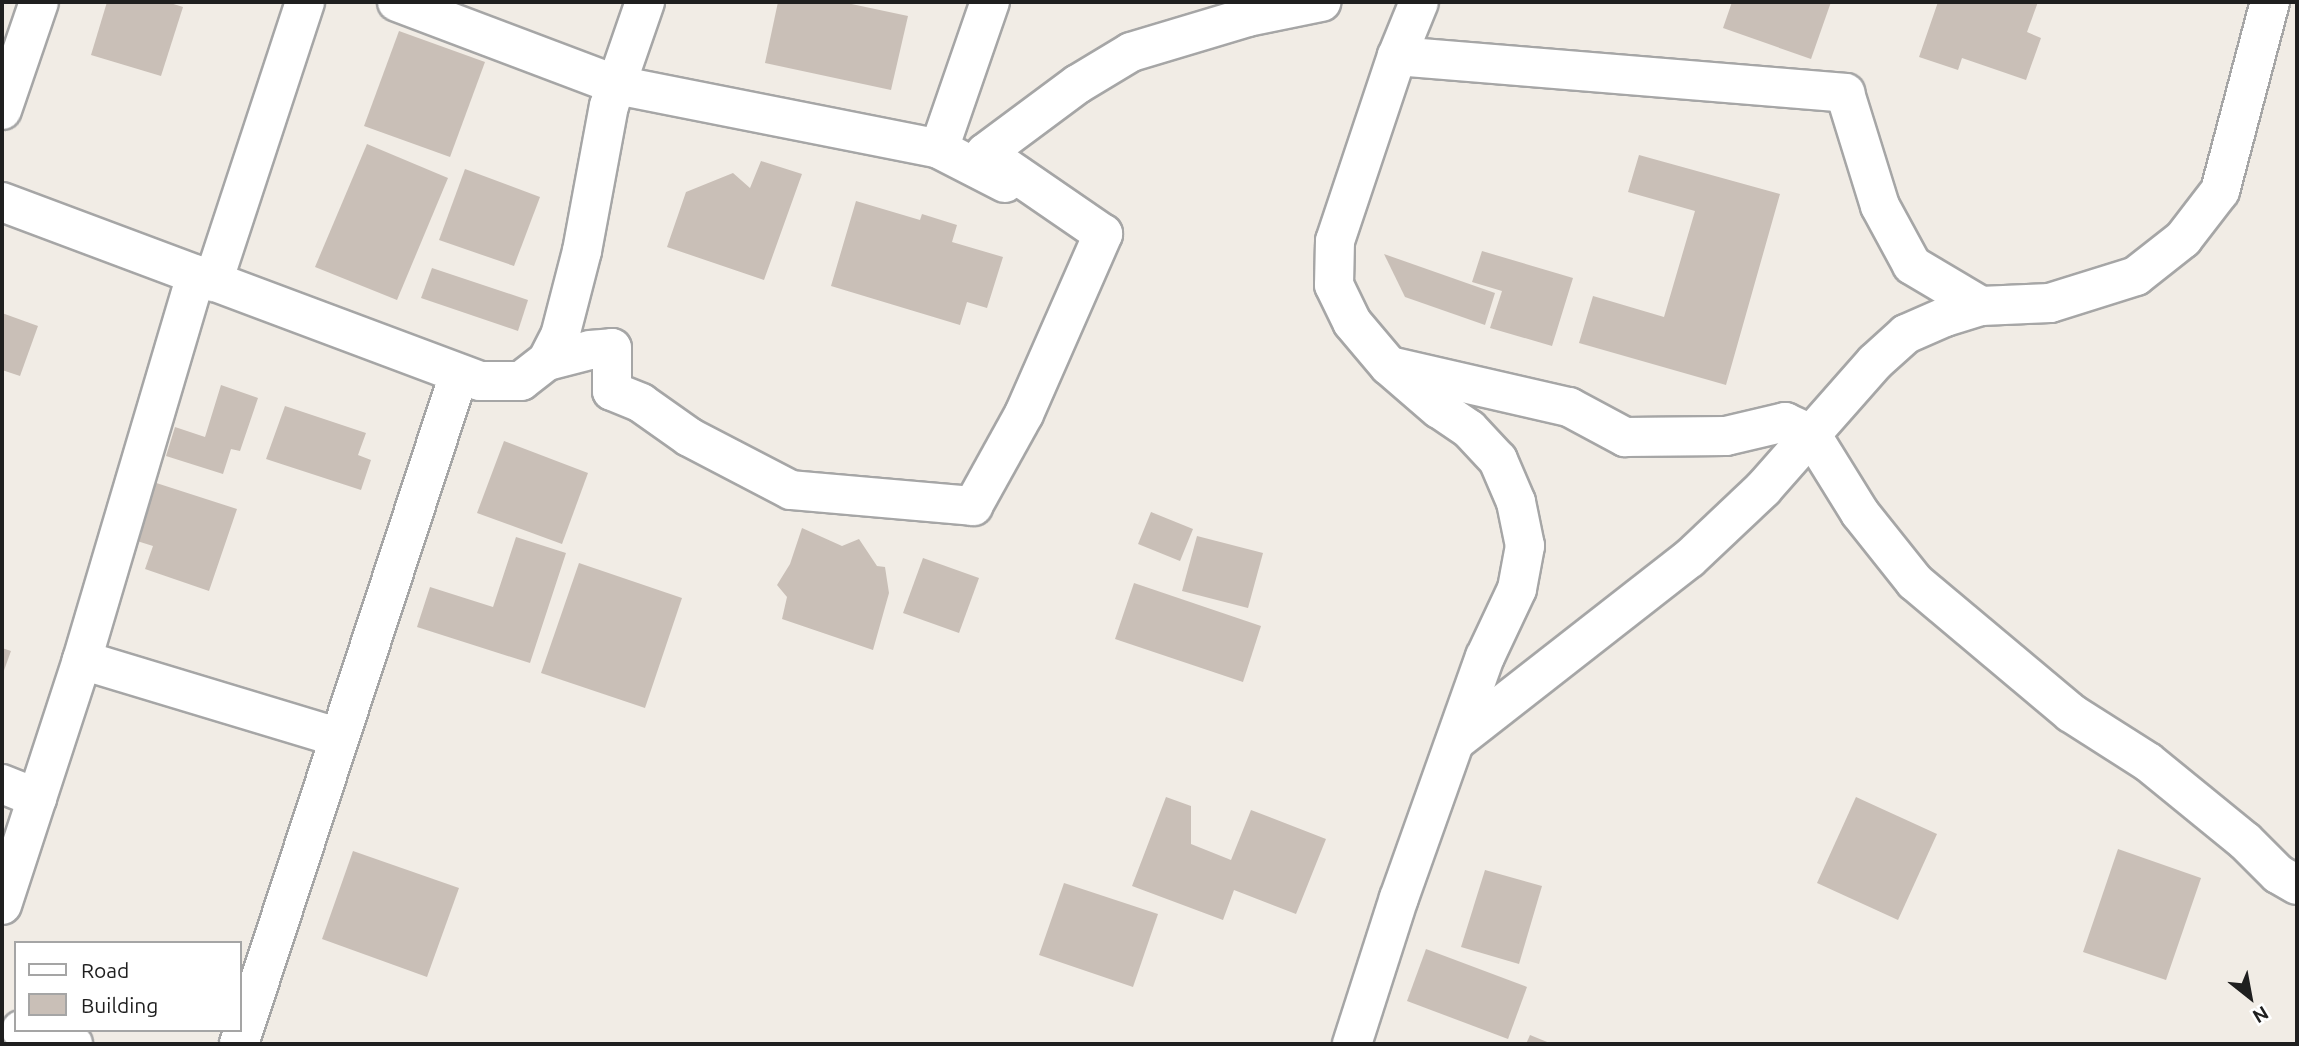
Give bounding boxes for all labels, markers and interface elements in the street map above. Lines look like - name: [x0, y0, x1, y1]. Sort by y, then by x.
- legend: [14, 941, 242, 1032]
- text: Road: [81, 958, 129, 982]
- north arrow: [2215, 962, 2285, 1032]
- text: Building: [81, 993, 158, 1017]
- text: N: [2249, 1002, 2273, 1028]

